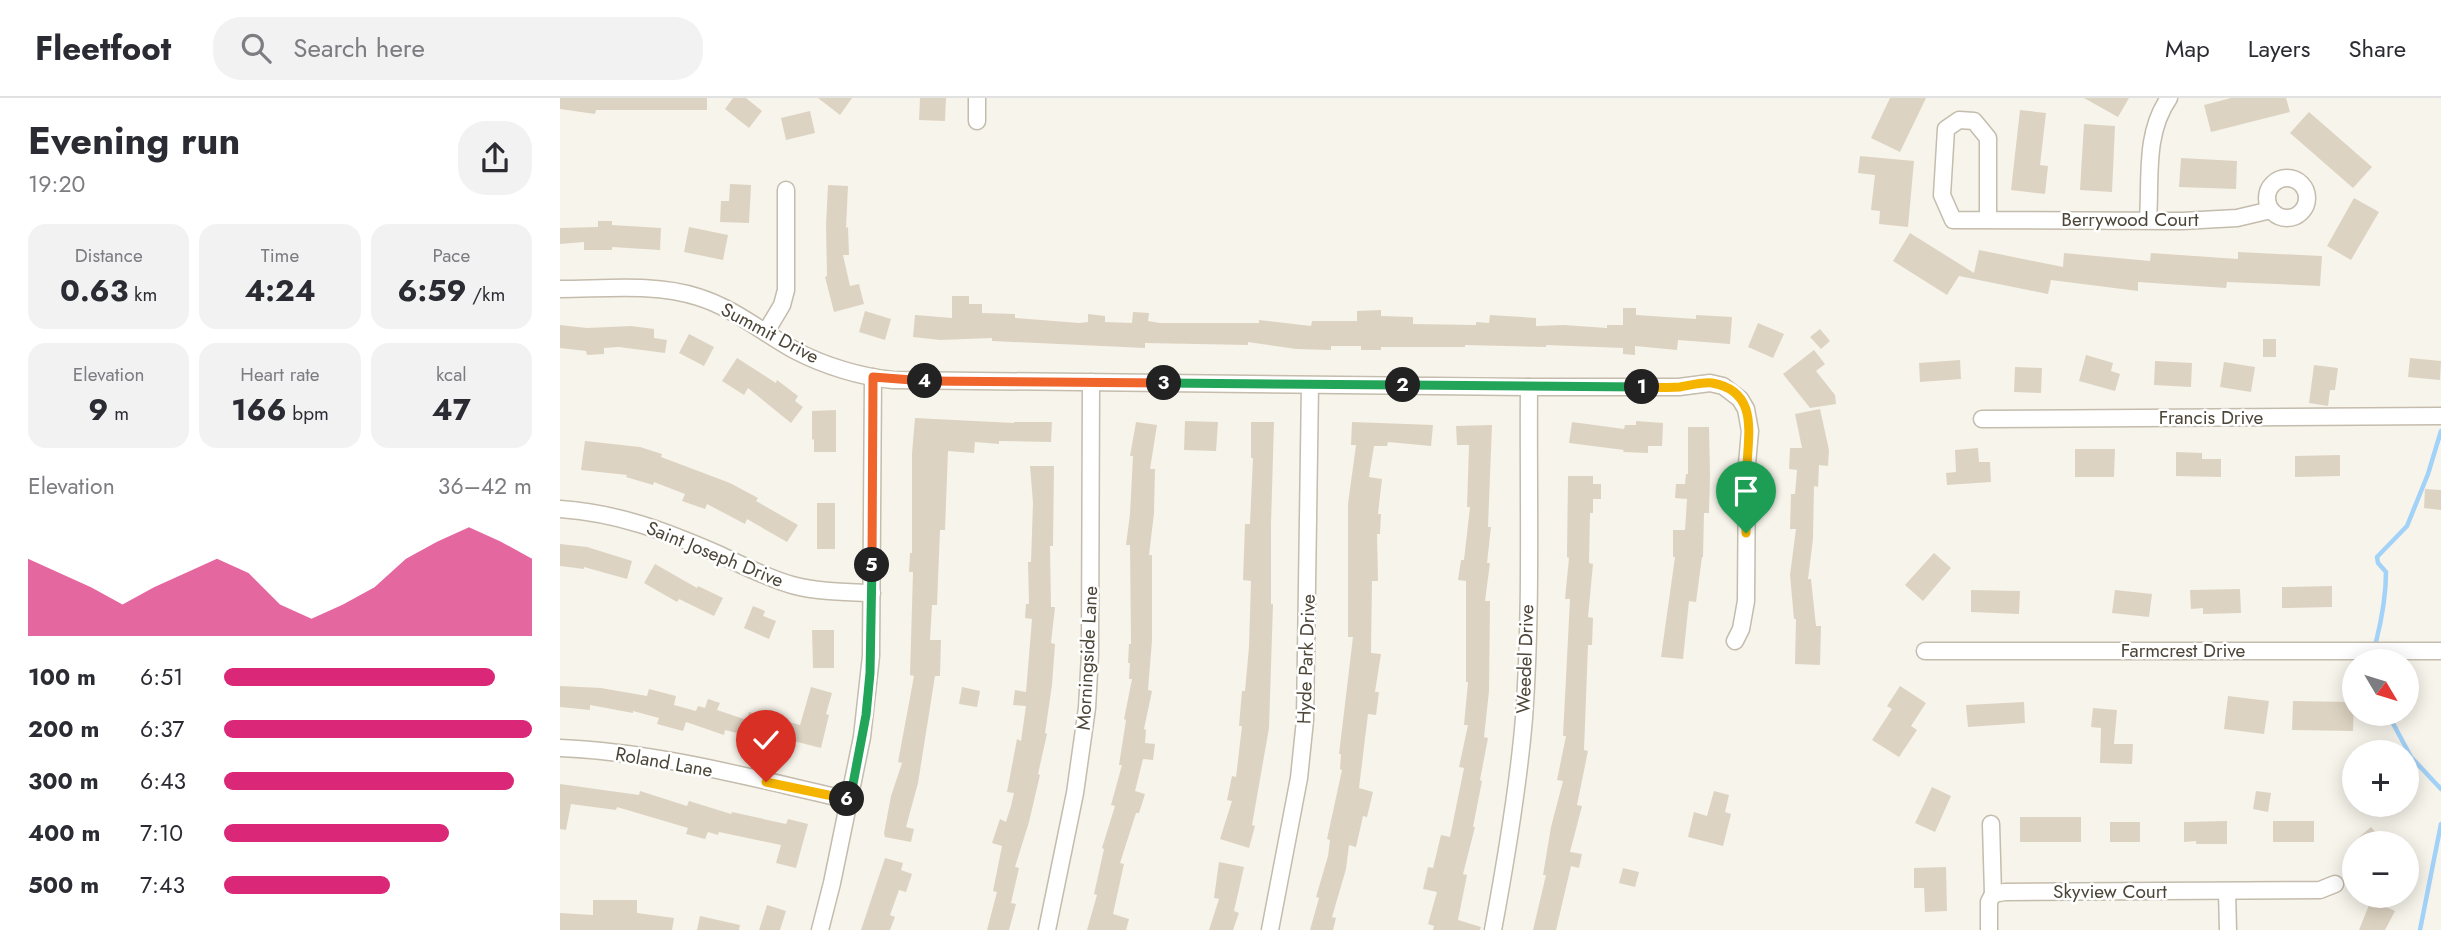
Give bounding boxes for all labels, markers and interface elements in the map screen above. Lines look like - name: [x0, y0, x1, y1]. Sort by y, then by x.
- search box: [213, 17, 703, 80]
- text: Fleetfoot: [35, 25, 171, 72]
- icon: search: [237, 29, 275, 67]
- text: Search here: [293, 29, 425, 67]
- text: Map: [2165, 31, 2210, 66]
- text: Layers: [2248, 31, 2310, 66]
- text: Share: [2348, 31, 2406, 66]
- text: Evening run: [28, 113, 240, 168]
- button: share: [458, 121, 532, 195]
- text: 19:20: [28, 167, 85, 201]
- street label: Berrywood Court: [2061, 206, 2199, 233]
- text: Distance: [75, 242, 143, 269]
- text: Time: [261, 242, 299, 269]
- text: Pace: [432, 242, 470, 269]
- text: 0.63: [60, 269, 128, 312]
- text: 4:24: [244, 269, 316, 312]
- text: 6:59: [397, 269, 467, 312]
- text: km: [128, 281, 157, 308]
- text: /km: [467, 281, 505, 308]
- street label: Summit Drive: [716, 296, 824, 370]
- text: Elevation: [73, 361, 145, 388]
- text: Heart rate: [240, 361, 320, 388]
- text: kcal: [436, 361, 467, 388]
- pin: 4: [908, 364, 942, 398]
- pin: 3: [1146, 366, 1182, 400]
- text: 4: [918, 367, 931, 394]
- pin: 2: [1386, 368, 1420, 402]
- text: 3: [1158, 369, 1169, 396]
- pin: 1: [1624, 370, 1660, 404]
- text: 2: [1396, 371, 1409, 398]
- text: 1: [1637, 373, 1646, 400]
- text: 9: [88, 388, 108, 431]
- text: 166: [231, 388, 287, 431]
- text: 47: [432, 388, 471, 431]
- text: m: [108, 400, 129, 427]
- text: bpm: [287, 400, 329, 427]
- street label: Francis Drive: [2159, 404, 2263, 431]
- pin: [1716, 461, 1776, 533]
- text: Elevation: [28, 469, 115, 503]
- text: 36–42 m: [438, 469, 532, 503]
- icon: arrive: [1727, 472, 1765, 510]
- street label: Saint Joseph Drive: [642, 514, 788, 594]
- pin: 5: [854, 547, 890, 582]
- text: 5: [865, 551, 878, 578]
- street label: Morningside Lane: [1070, 585, 1104, 731]
- street label: Hyde Park Drive: [1290, 593, 1322, 724]
- street label: Weedel Drive: [1510, 603, 1540, 714]
- street label: Farmcrest Drive: [2121, 637, 2246, 664]
- north arrow: [2342, 649, 2418, 726]
- map controls: [2342, 649, 2419, 908]
- text: 100 m: [28, 660, 96, 694]
- text: 6:51: [140, 660, 183, 694]
- pin: [736, 710, 796, 782]
- text: 200 m: [28, 712, 99, 746]
- text: 6:37: [140, 712, 184, 746]
- icon: check: [747, 721, 785, 759]
- street label: Roland Lane: [613, 740, 715, 784]
- button: +: [2342, 740, 2419, 817]
- text: 300 m: [28, 764, 99, 798]
- text: 6:43: [140, 764, 186, 798]
- pin: 6: [830, 782, 864, 816]
- text: 6: [840, 785, 853, 812]
- text: 400 m: [28, 816, 100, 850]
- text: 7:10: [140, 816, 183, 850]
- button: −: [2342, 831, 2419, 908]
- text: 500 m: [28, 868, 99, 902]
- text: 7:43: [140, 868, 185, 902]
- street label: Skyview Court: [2053, 878, 2167, 905]

